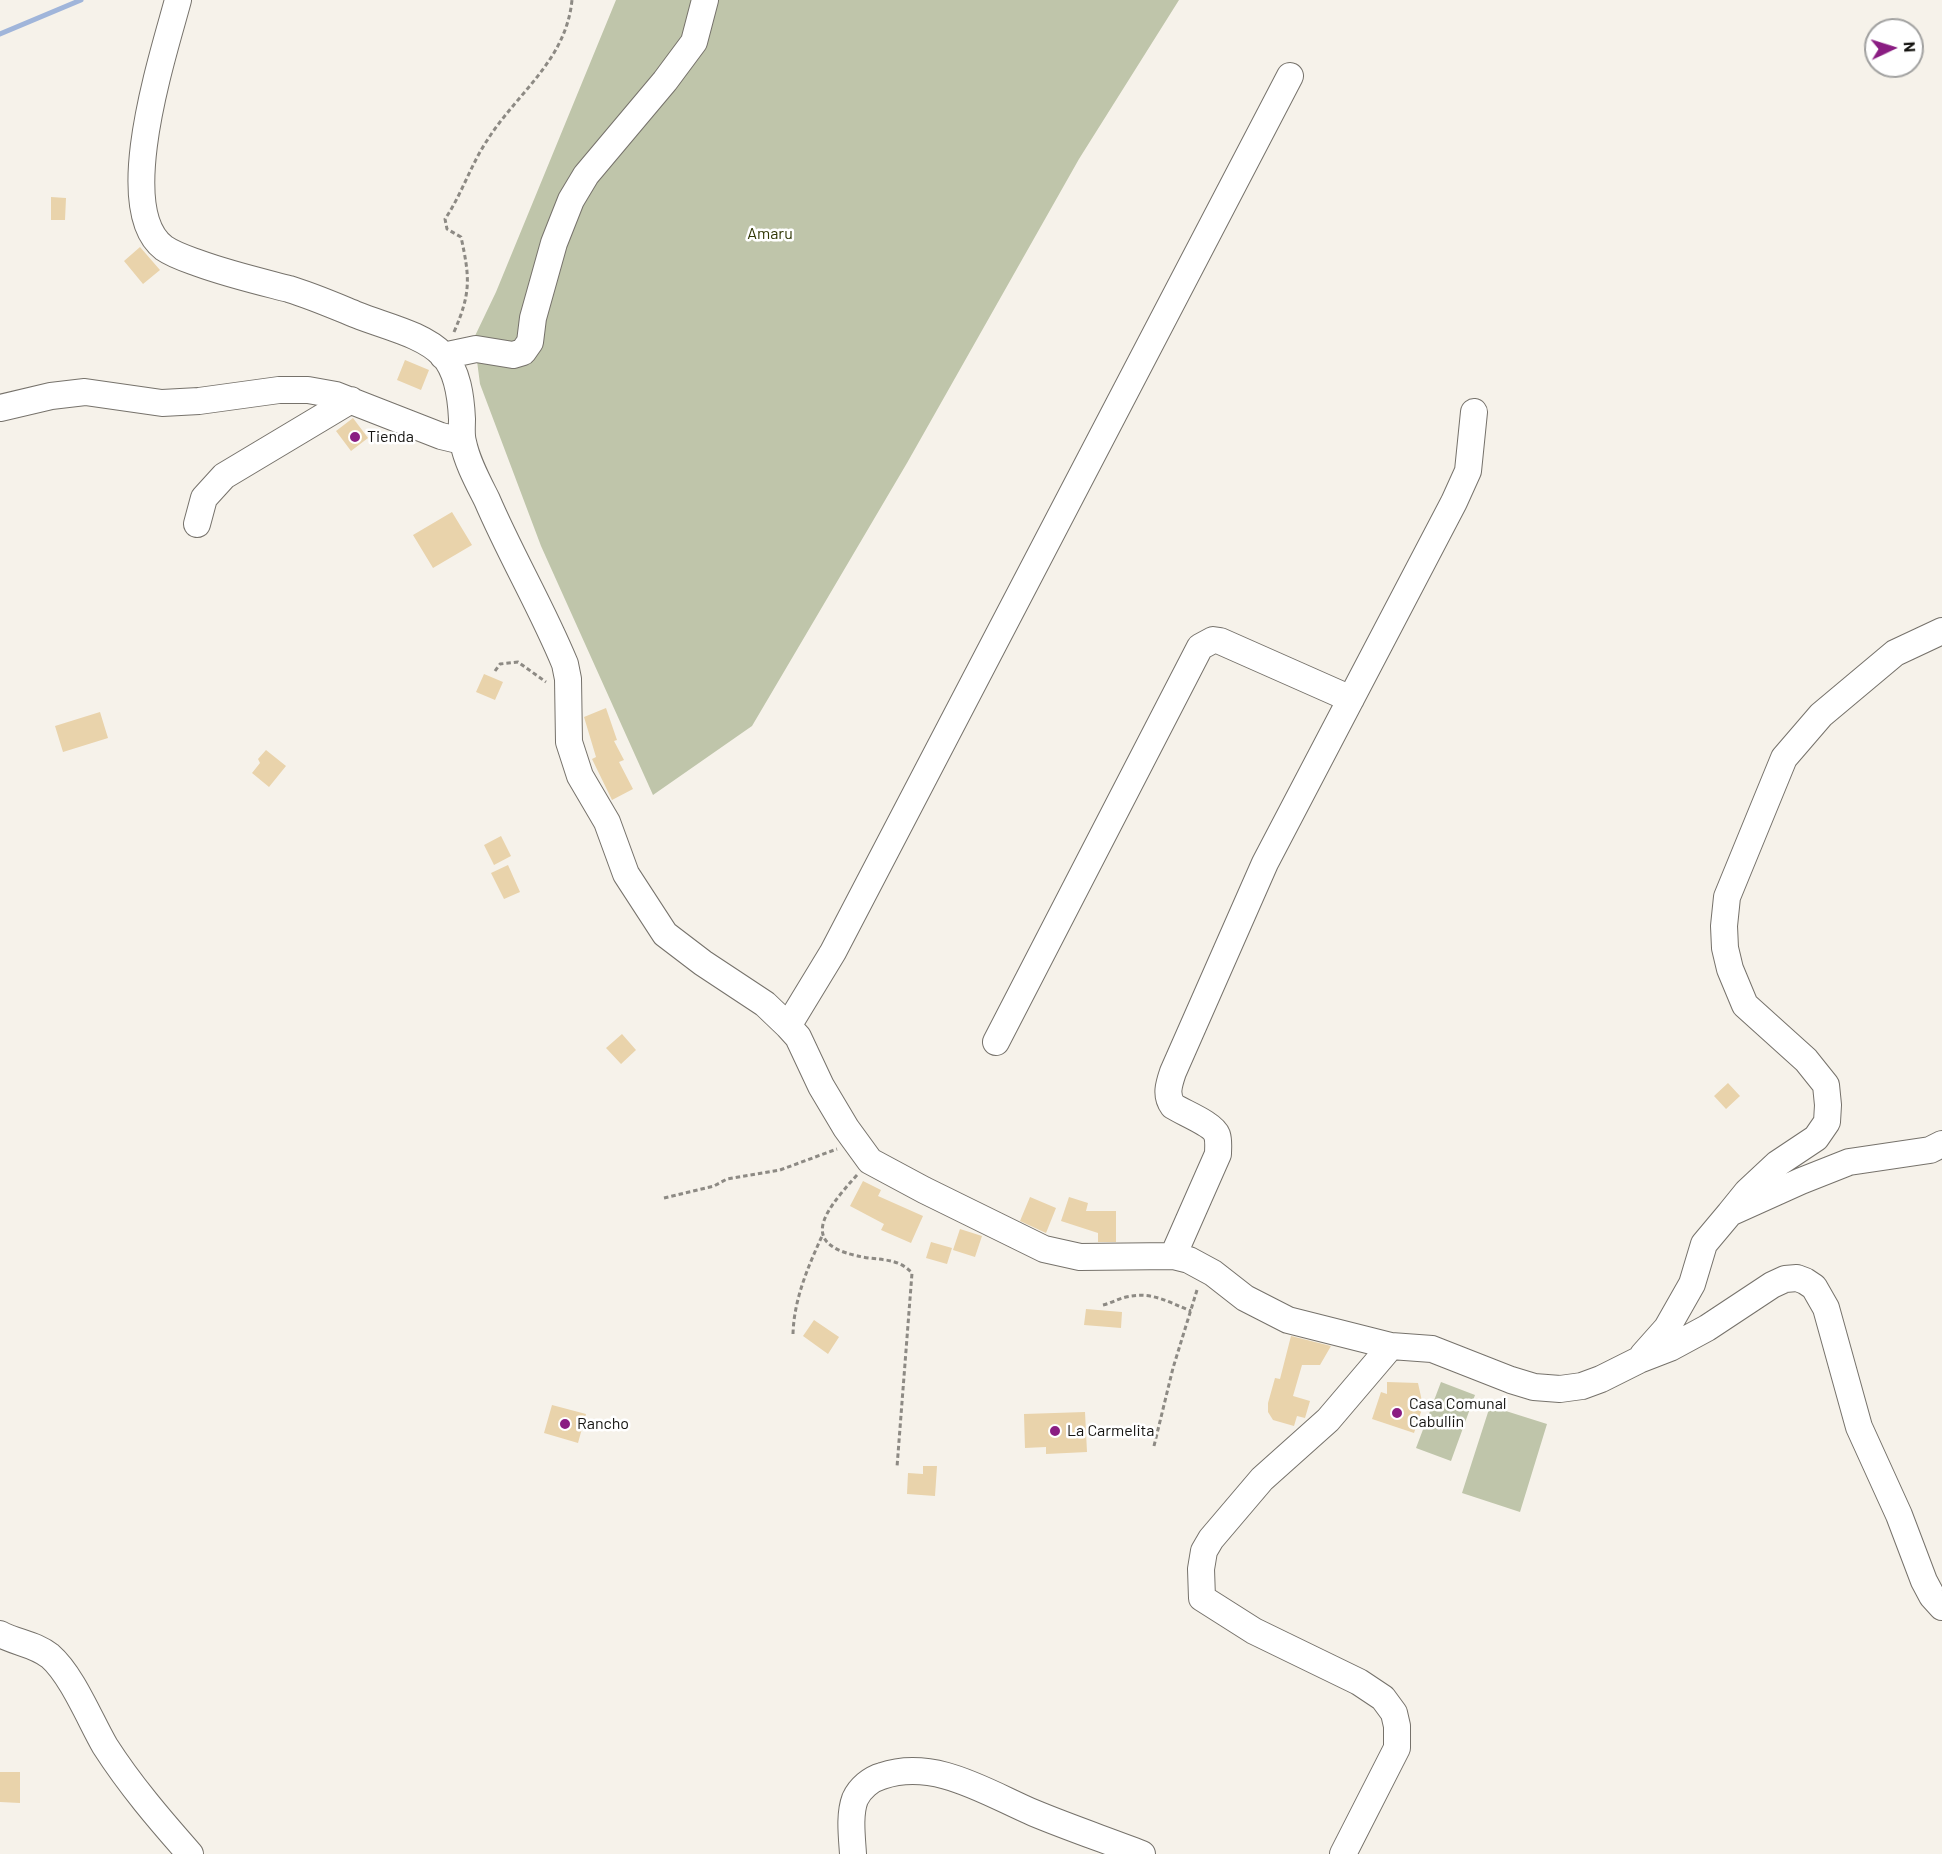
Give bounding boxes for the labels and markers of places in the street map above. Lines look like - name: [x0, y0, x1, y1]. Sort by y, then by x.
- place label: Tienda: [367, 427, 414, 447]
- marker: Tienda: [348, 430, 362, 444]
- place label: Casa Comunal Cabullin: [1409, 1394, 1507, 1432]
- marker: Casa Comunal Cabullin: [1390, 1406, 1404, 1420]
- place label: Rancho: [577, 1414, 629, 1434]
- marker: Rancho: [558, 1417, 572, 1431]
- place label: La Carmelita: [1067, 1421, 1154, 1441]
- marker: La Carmelita: [1048, 1424, 1062, 1438]

